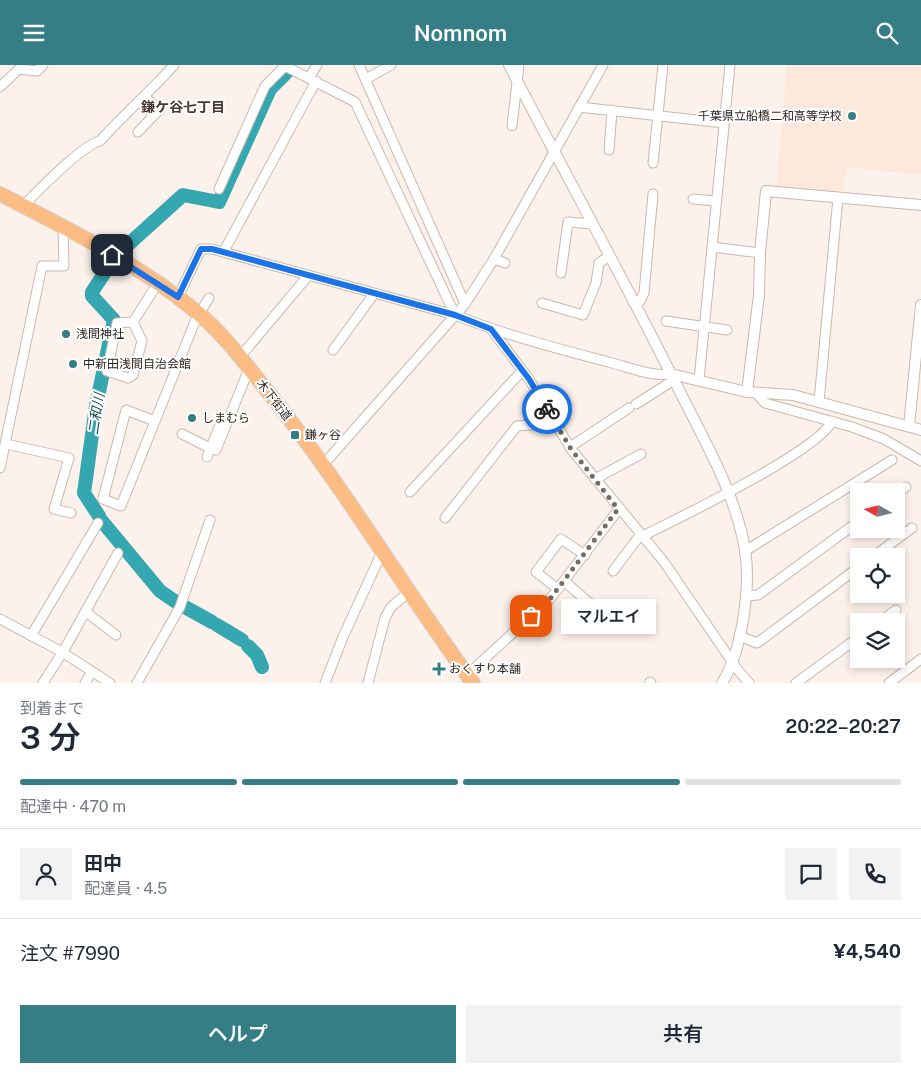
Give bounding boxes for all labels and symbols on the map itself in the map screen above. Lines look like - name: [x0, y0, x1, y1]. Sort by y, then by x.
- district label: 鎌ケ谷七丁目: [141, 99, 225, 115]
- place label: 千葉県立船橋二和高等学校: [698, 109, 842, 123]
- marker: 千葉県立船橋二和高等学校: [846, 110, 858, 122]
- pin: [91, 234, 133, 276]
- place label: 浅間神社: [76, 327, 124, 341]
- marker: 浅間神社: [60, 328, 72, 340]
- place label: 中新田浅間自治会館: [83, 357, 191, 371]
- marker: 中新田浅間自治会館: [67, 358, 79, 370]
- street label: 木下街道: [254, 377, 294, 423]
- courier: [522, 384, 572, 434]
- water label: 二和川: [85, 390, 107, 436]
- place label: しまむら: [202, 411, 250, 425]
- marker: しまむら: [186, 412, 198, 424]
- place label: 鎌ヶ谷: [305, 428, 341, 442]
- marker: 鎌ヶ谷: [289, 429, 301, 441]
- north arrow: [850, 483, 905, 537]
- pin: [510, 595, 552, 637]
- callout: マルエイ: [561, 599, 656, 633]
- place label: おくすり本舗: [449, 662, 521, 676]
- marker: おくすり本舗: [433, 663, 445, 675]

